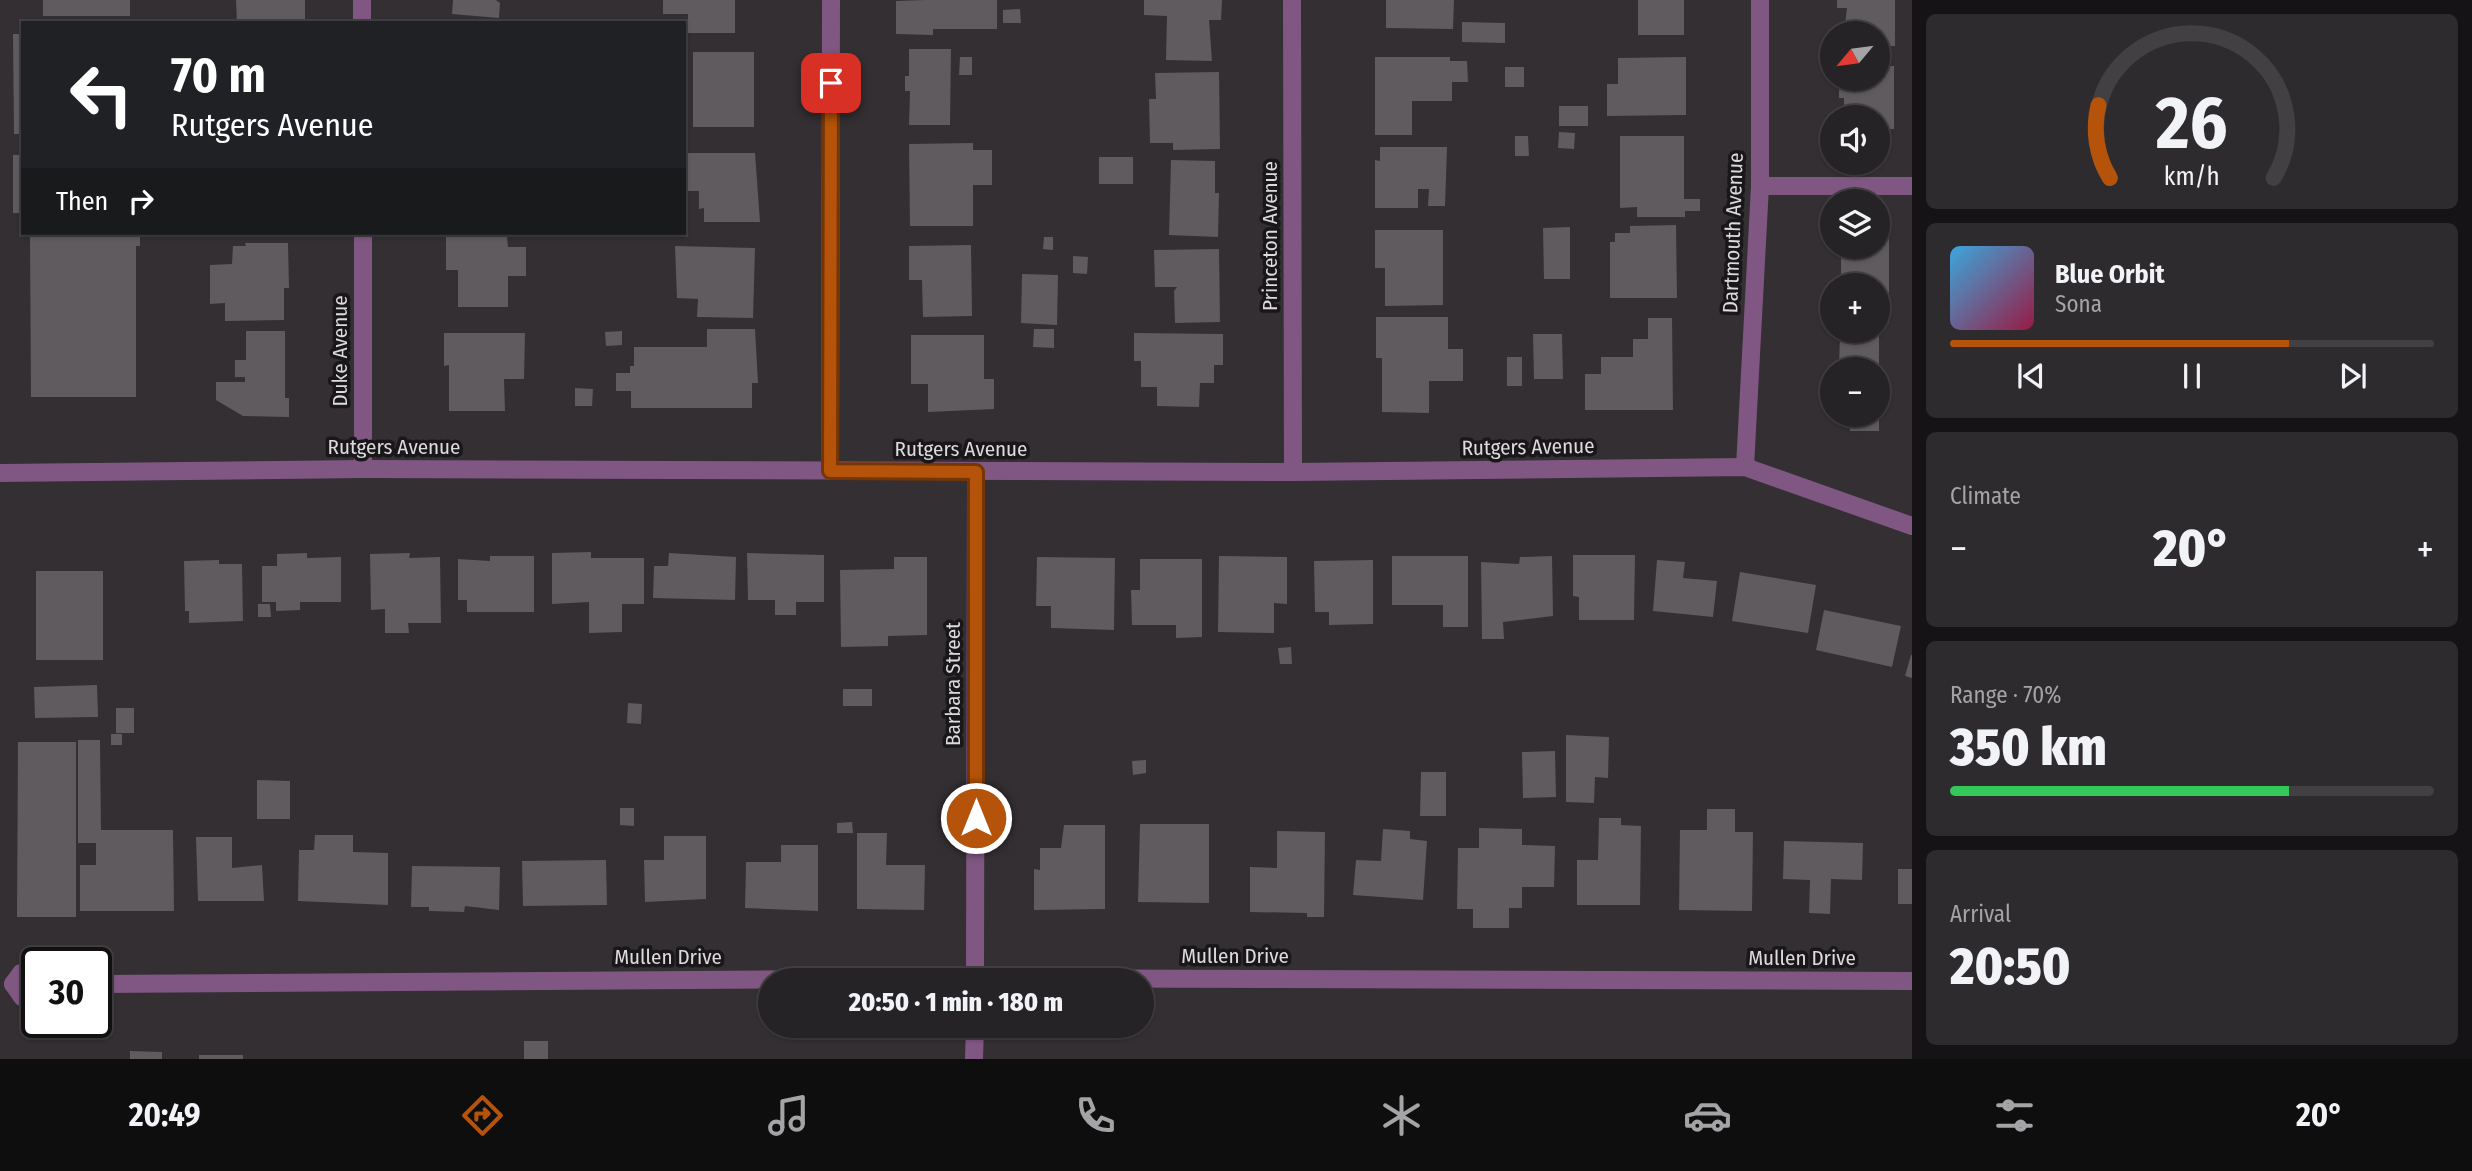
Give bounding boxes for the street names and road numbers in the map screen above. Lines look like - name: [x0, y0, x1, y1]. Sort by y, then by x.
- street label: Dartmouth Avenue: [1717, 152, 1749, 314]
- street label: Princeton Avenue: [1257, 161, 1283, 311]
- street label: Duke Avenue: [327, 295, 353, 407]
- street label: Rutgers Avenue: [1461, 433, 1595, 461]
- street label: Rutgers Avenue: [328, 434, 460, 460]
- street label: Rutgers Avenue: [895, 436, 1027, 462]
- street label: Barbara Street: [940, 622, 966, 746]
- street label: Mullen Drive: [1181, 943, 1289, 969]
- street label: Mullen Drive: [614, 944, 722, 970]
- street label: Mullen Drive: [1748, 945, 1856, 971]

